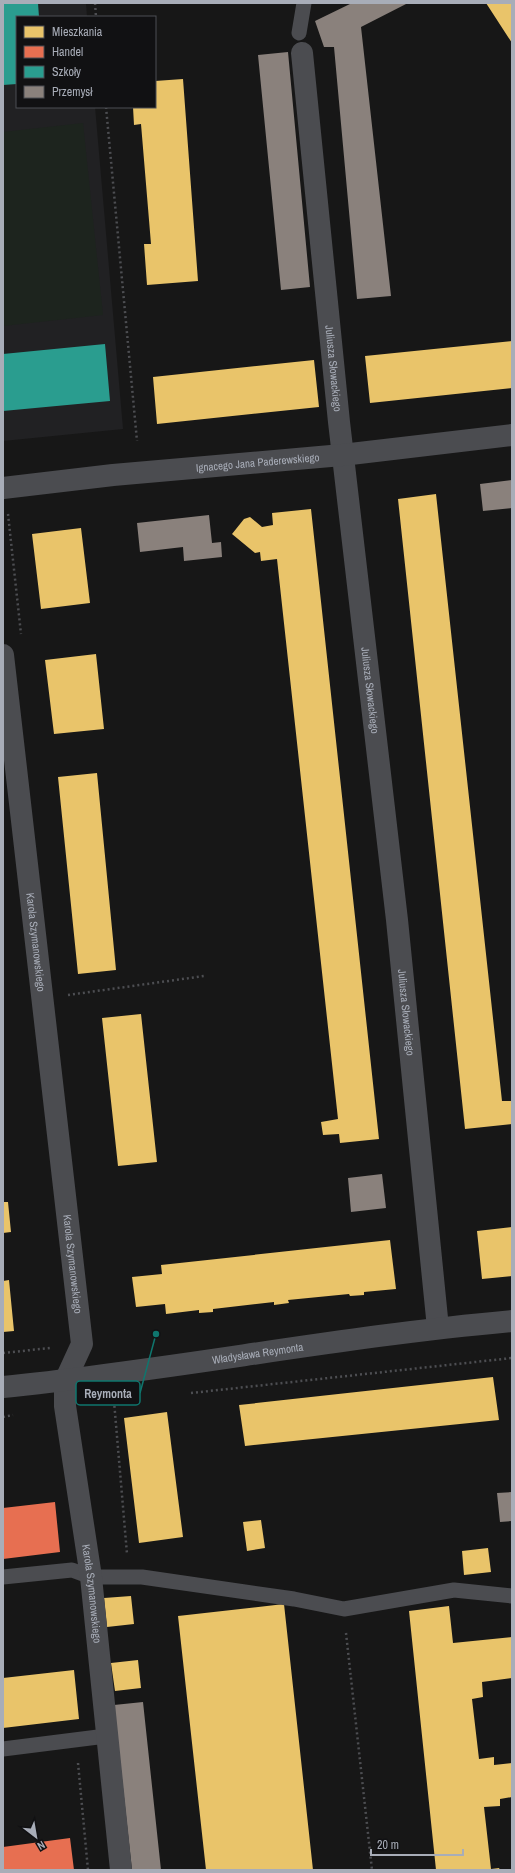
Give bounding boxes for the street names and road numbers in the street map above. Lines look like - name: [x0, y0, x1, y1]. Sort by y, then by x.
- street label: Juliusza Słowackiego: [322, 324, 345, 412]
- street label: Ignacego Jana Paderewskiego: [195, 450, 320, 475]
- street label: Juliusza Słowackiego: [358, 646, 382, 734]
- street label: Karola Szymanowskiego: [23, 892, 49, 992]
- street label: Juliusza Słowackiego: [395, 968, 418, 1056]
- street label: Karola Szymanowskiego: [60, 1214, 85, 1314]
- street label: Władysława Reymonta: [211, 1340, 304, 1367]
- street label: Karola Szymanowskiego: [79, 1543, 105, 1644]

